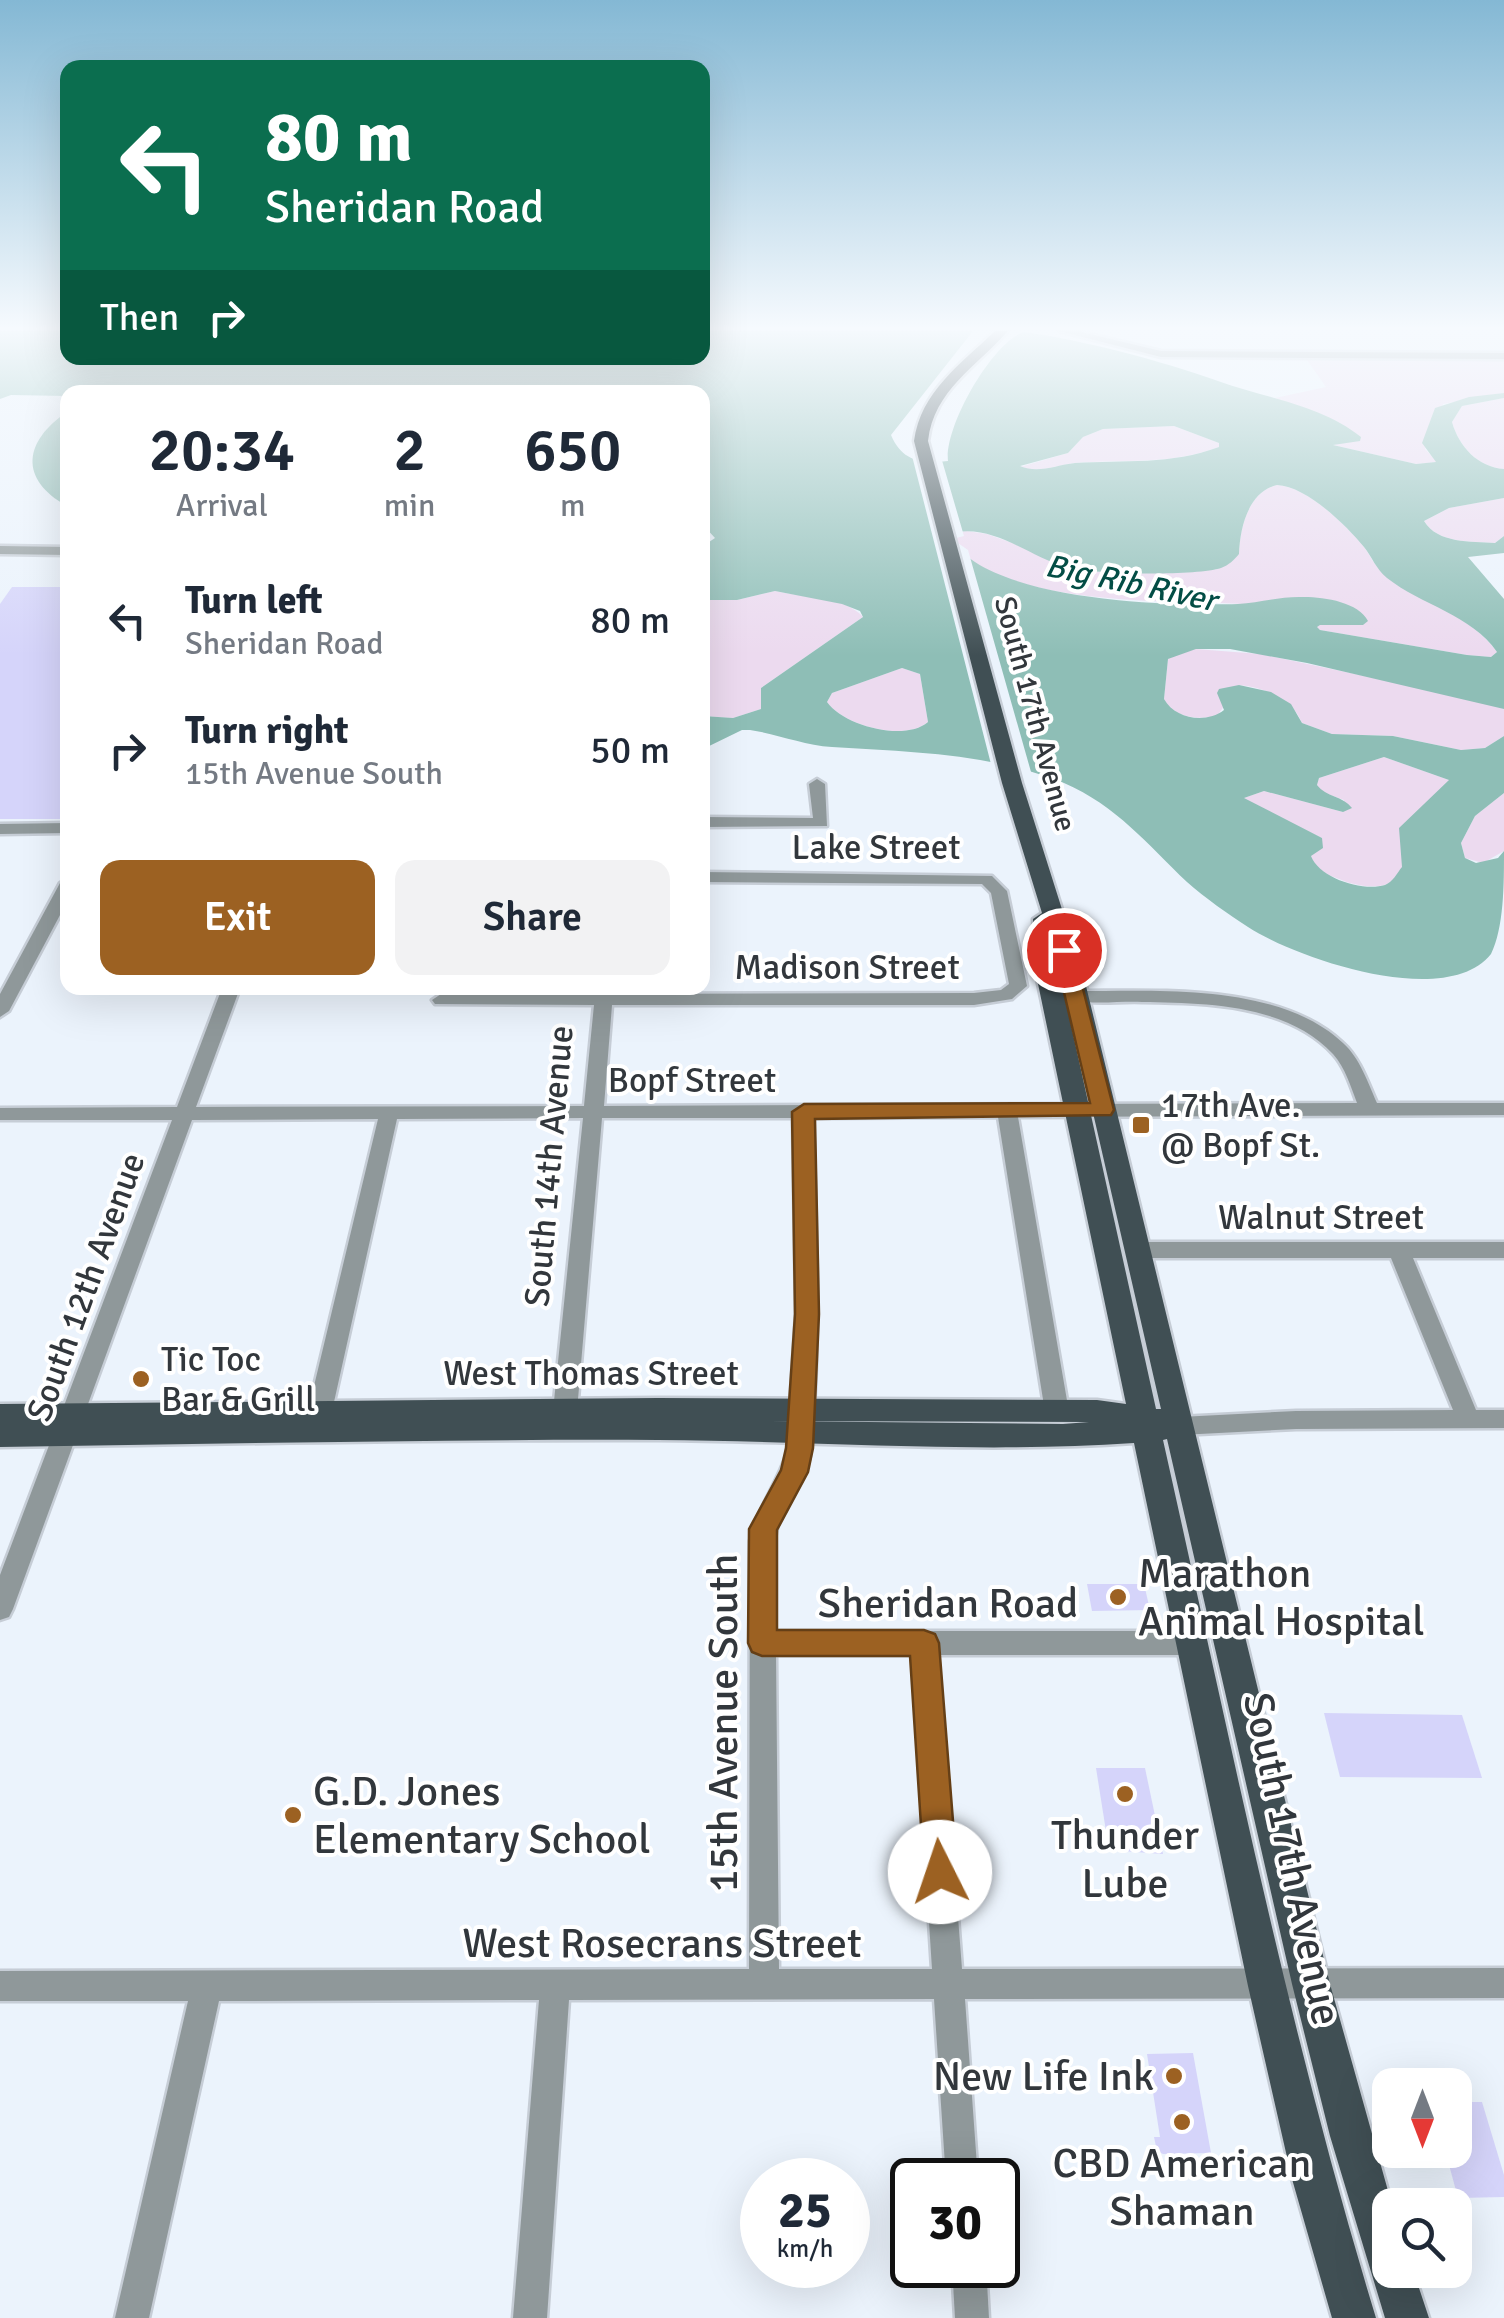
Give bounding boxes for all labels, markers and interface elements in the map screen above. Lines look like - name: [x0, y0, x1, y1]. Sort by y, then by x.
- text: 80 m: [265, 94, 413, 180]
- icon: left: [100, 100, 230, 230]
- text: Sheridan Road: [265, 180, 544, 235]
- icon: right: [199, 290, 254, 345]
- text: Then: [100, 294, 179, 341]
- text: 20:34: [149, 414, 295, 488]
- text: 2: [393, 414, 426, 488]
- text: 650: [524, 414, 621, 488]
- text: Arrival: [176, 486, 268, 525]
- text: min: [384, 486, 435, 525]
- text: m: [560, 486, 586, 525]
- water label: Big Rib River: [1042, 546, 1224, 621]
- text: Turn left: [185, 577, 323, 624]
- street label: South 17th Avenue: [986, 592, 1084, 836]
- icon: left: [100, 593, 155, 648]
- text: 80 m: [590, 597, 670, 644]
- text: Sheridan Road: [185, 624, 383, 663]
- text: Turn right: [185, 707, 349, 754]
- icon: right: [100, 723, 155, 778]
- text: 50 m: [590, 727, 670, 774]
- text: 15th Avenue South: [185, 754, 443, 793]
- street label: Lake Street: [792, 826, 960, 869]
- button: Exit: [100, 860, 375, 975]
- button: Share: [395, 860, 670, 975]
- pin: [1022, 908, 1107, 993]
- icon: arrive: [1037, 923, 1092, 978]
- street label: Madison Street: [734, 946, 960, 989]
- street label: South 14th Avenue: [515, 1024, 583, 1308]
- street label: Bopf Street: [608, 1059, 776, 1102]
- place label: 17th Ave. @ Bopf St.: [1161, 1084, 1320, 1167]
- marker: 17th Ave. @ Bopf St.: [1130, 1114, 1152, 1136]
- street label: South 12th Avenue: [18, 1147, 154, 1427]
- street label: Walnut Street: [1218, 1196, 1424, 1239]
- place label: Tic Toc Bar & Grill: [161, 1338, 316, 1421]
- street label: West Thomas Street: [443, 1352, 739, 1395]
- marker: Tic Toc Bar & Grill: [130, 1368, 152, 1390]
- place label: Marathon Animal Hospital: [1138, 1548, 1425, 1647]
- street label: 15th Avenue South: [698, 1554, 749, 1892]
- street label: Sheridan Road: [818, 1578, 1078, 1629]
- marker: Marathon Animal Hospital: [1107, 1586, 1129, 1608]
- street label: South 17th Avenue: [1232, 1688, 1352, 2030]
- place label: G.D. Jones Elementary School: [313, 1766, 651, 1865]
- marker: Thunder Lube: [1114, 1783, 1136, 1805]
- marker: G.D. Jones Elementary School: [282, 1804, 304, 1826]
- place label: Thunder Lube: [1051, 1810, 1200, 1909]
- position arrow: [888, 1820, 992, 1924]
- street label: West Rosecrans Street: [462, 1918, 862, 1969]
- place label: New Life Ink: [933, 2051, 1154, 2102]
- marker: New Life Ink: [1163, 2065, 1185, 2087]
- north arrow: [1372, 2068, 1472, 2168]
- map controls: [1372, 2068, 1472, 2288]
- marker: CBD American Shaman: [1171, 2111, 1193, 2133]
- place label: CBD American Shaman: [1053, 2138, 1311, 2237]
- speed limit sign: 30: [890, 2158, 1020, 2288]
- text: 25: [778, 2180, 832, 2242]
- button: search: [1372, 2188, 1472, 2288]
- text: km/h: [777, 2233, 833, 2264]

